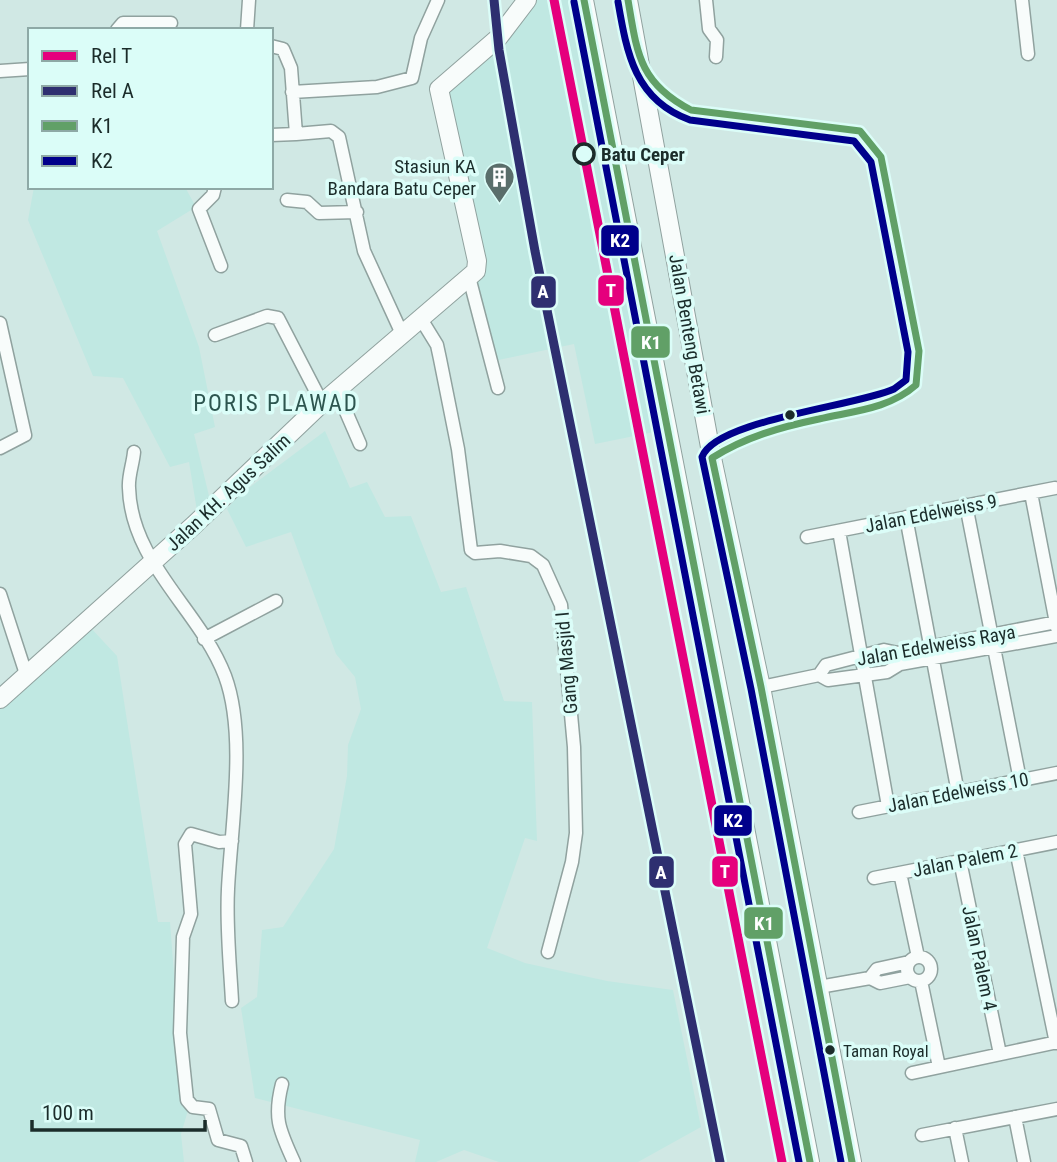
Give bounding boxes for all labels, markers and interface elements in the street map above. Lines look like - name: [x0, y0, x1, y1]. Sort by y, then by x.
- legend: [28, 28, 273, 189]
- text: Rel T: [91, 44, 132, 68]
- text: Rel A: [91, 79, 134, 103]
- text: K1: [91, 114, 113, 138]
- marker: Batu Ceper: [573, 143, 595, 165]
- place label: Batu Ceper: [601, 143, 685, 166]
- text: K2: [91, 149, 113, 173]
- place label: Stasiun KA Bandara Batu Ceper: [328, 155, 476, 200]
- building icon: Stasiun KA Bandara Batu Ceper: [482, 160, 516, 204]
- line badge: K2: [600, 224, 640, 257]
- text: K2: [610, 229, 630, 252]
- street label: Jalan Benteng Betawi: [664, 252, 715, 416]
- line badge: T: [597, 274, 625, 307]
- line badge: A: [530, 275, 557, 309]
- text: T: [606, 279, 616, 302]
- text: A: [537, 280, 549, 303]
- line badge: K1: [630, 325, 671, 359]
- text: K1: [641, 331, 661, 354]
- district label: PORIS PLAWAD: [193, 390, 359, 417]
- unlabelled marker: [783, 408, 797, 422]
- street label: Jalan KH. Agus Salim: [161, 429, 295, 556]
- street label: Jalan Edelweiss 9: [863, 489, 999, 538]
- street label: Gang Masjid I: [551, 611, 582, 715]
- street label: Jalan Edelweiss Raya: [855, 620, 1017, 671]
- street label: Jalan Edelweiss 10: [886, 768, 1031, 817]
- line badge: K2: [713, 804, 753, 837]
- text: K2: [723, 809, 743, 832]
- street label: Jalan Palem 2: [911, 839, 1019, 882]
- line badge: A: [648, 855, 675, 889]
- line badge: T: [711, 855, 739, 888]
- text: T: [720, 860, 730, 883]
- text: A: [655, 861, 667, 884]
- street label: Jalan Palem 4: [957, 904, 1002, 1012]
- line badge: K1: [743, 906, 784, 940]
- text: K1: [754, 912, 774, 935]
- place label: Taman Royal: [843, 1041, 929, 1061]
- marker: Taman Royal: [823, 1043, 837, 1057]
- scale bar: [32, 1088, 205, 1132]
- text: 100 m: [42, 1101, 94, 1125]

